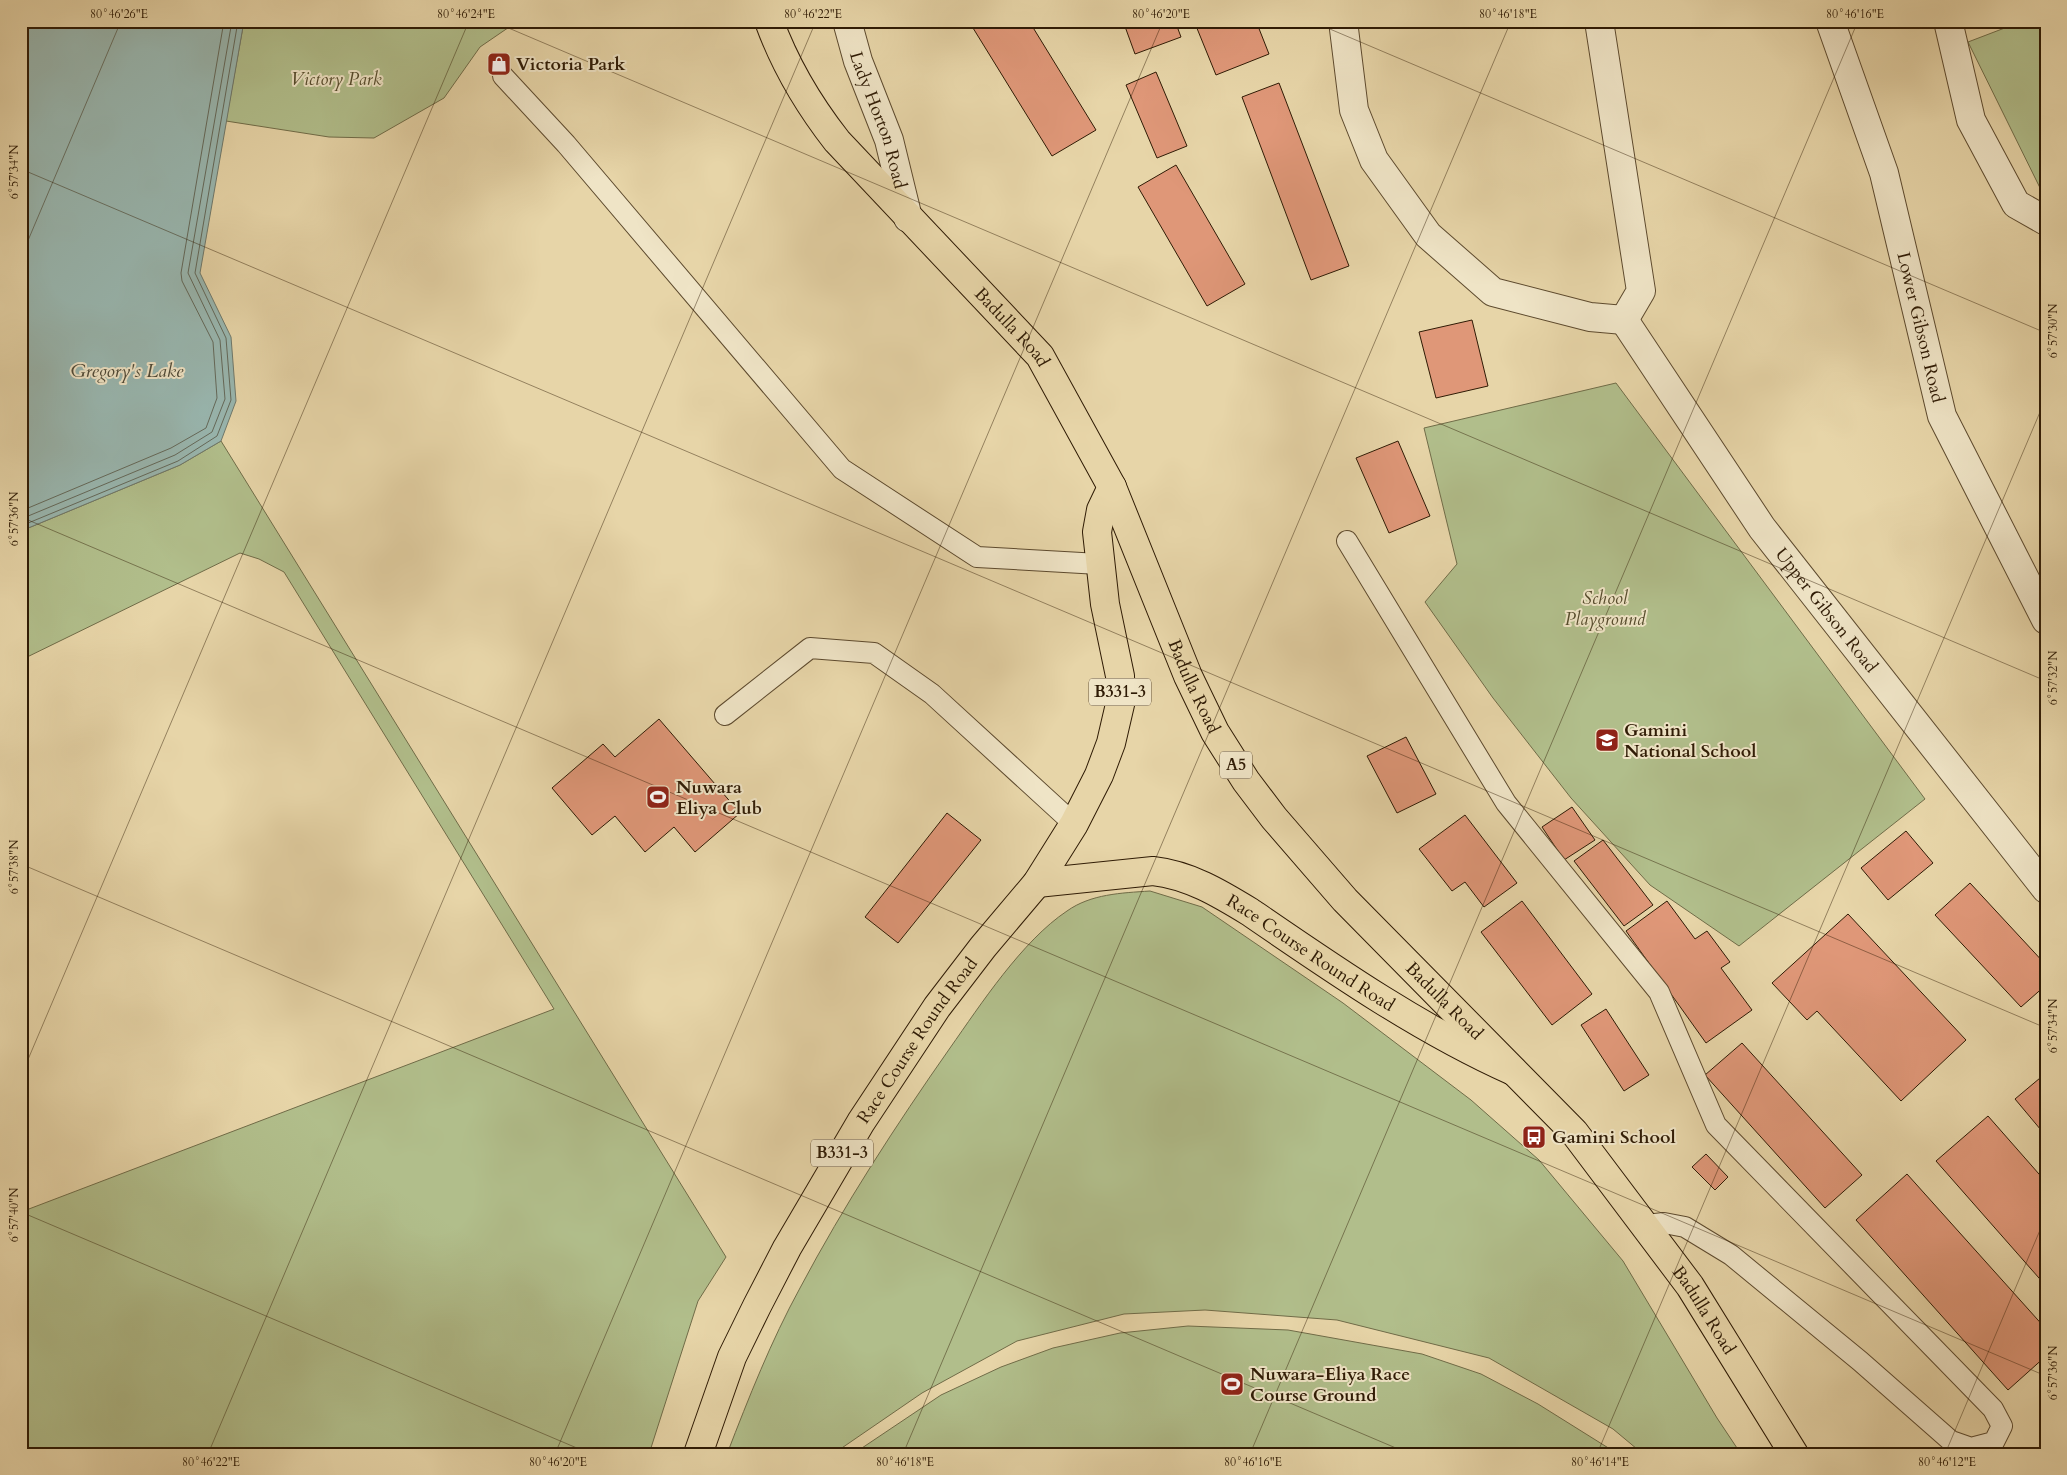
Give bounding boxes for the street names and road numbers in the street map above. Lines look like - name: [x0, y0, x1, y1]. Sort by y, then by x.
- street label: Lady Horton Road: [843, 49, 913, 192]
- street label: Lower Gibson Road: [1891, 250, 1951, 406]
- street label: Badulla Road: [969, 282, 1056, 371]
- street label: Upper Gibson Road: [1769, 542, 1884, 678]
- street label: Badulla Road: [1162, 635, 1226, 738]
- road number: B331-3: [1089, 679, 1151, 706]
- road number: A5: [1220, 752, 1252, 778]
- street label: Race Course Round Road: [1222, 888, 1400, 1018]
- street label: Race Course Round Road: [851, 952, 983, 1128]
- street label: Badulla Road: [1400, 956, 1489, 1046]
- road number: B331-3: [811, 1140, 873, 1166]
- street label: Badulla Road: [1666, 1260, 1742, 1359]

